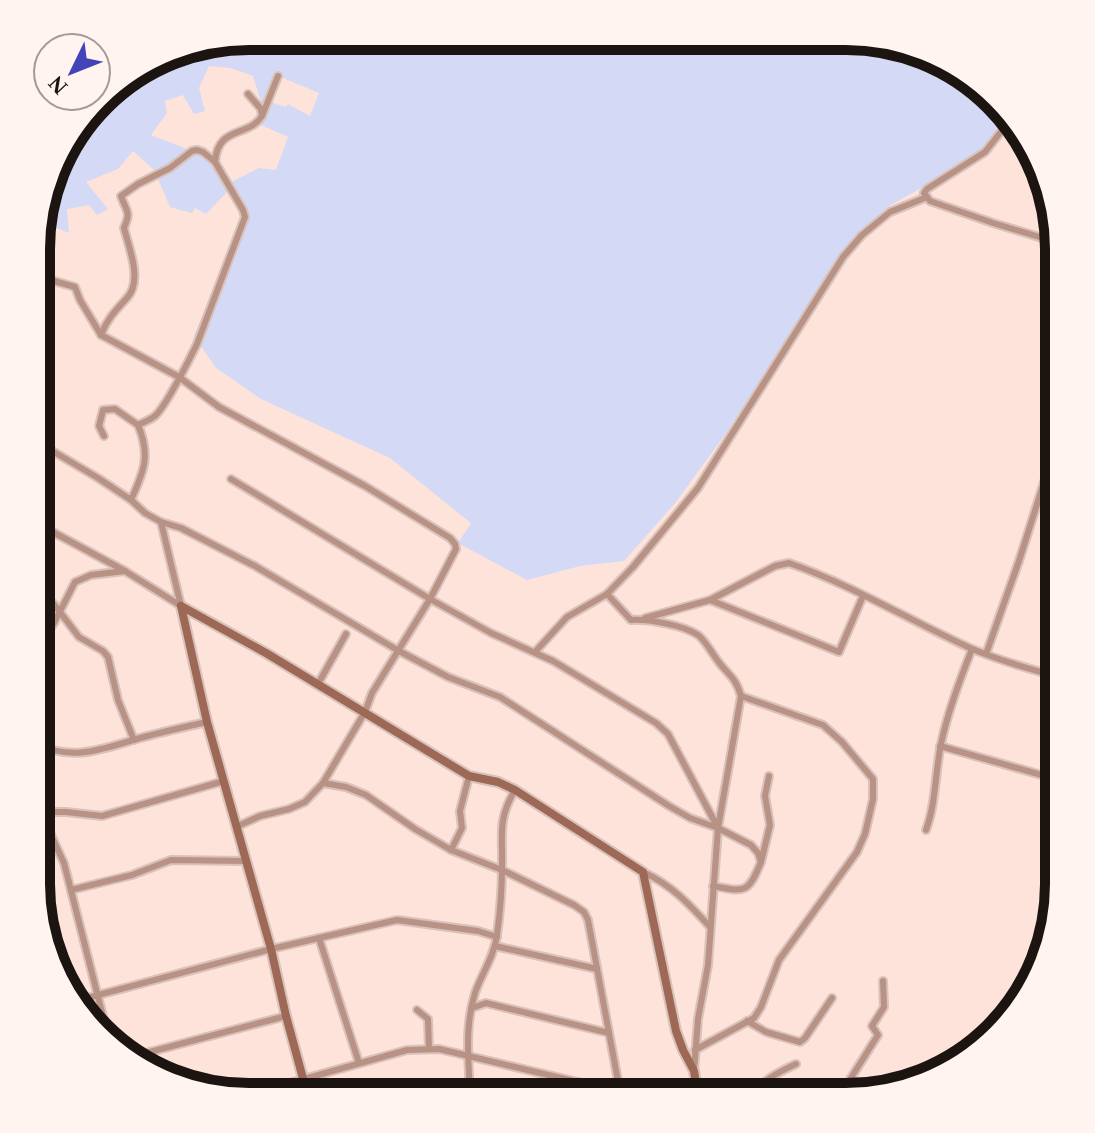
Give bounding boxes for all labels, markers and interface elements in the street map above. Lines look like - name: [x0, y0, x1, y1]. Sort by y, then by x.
- north arrow: [32, 32, 112, 112]
- text: N: [43, 71, 72, 100]

